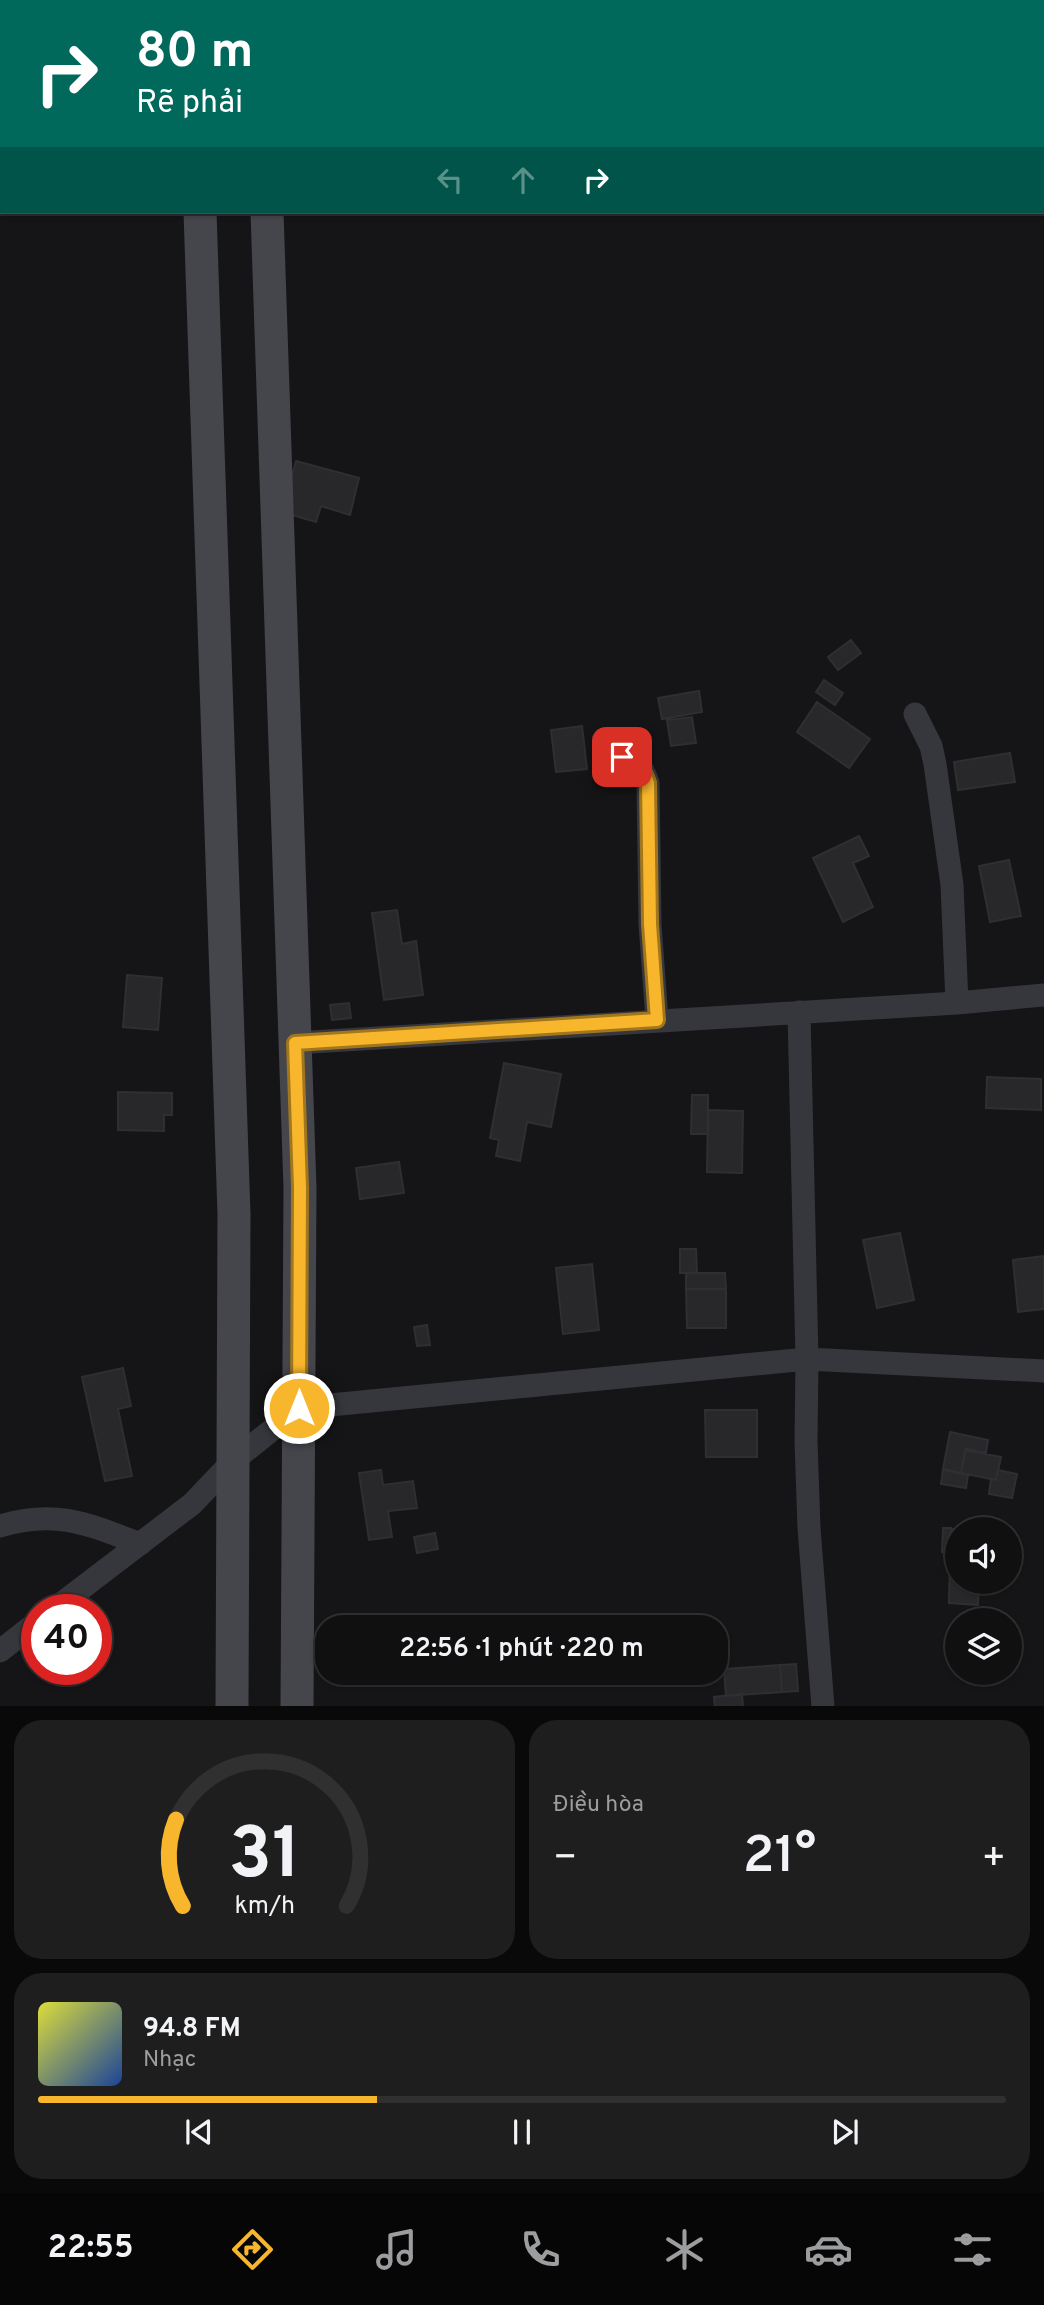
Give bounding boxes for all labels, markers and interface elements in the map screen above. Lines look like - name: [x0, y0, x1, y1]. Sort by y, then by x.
- text: 80 m: [136, 23, 253, 85]
- icon: right: [21, 28, 112, 119]
- text: Rẽ phải: [136, 84, 243, 124]
- icon: left: [431, 161, 469, 199]
- icon: ahead: [504, 161, 542, 199]
- icon: right: [577, 161, 615, 199]
- pin: [592, 727, 652, 787]
- icon: arrive: [603, 738, 641, 776]
- position arrow: [262, 1371, 336, 1445]
- map controls: [945, 1517, 1022, 1685]
- button: sound: [945, 1517, 1022, 1594]
- speed limit sign: 40: [21, 1594, 112, 1685]
- button: layers: [945, 1608, 1022, 1685]
- text: 22:56 · 1 phút · 220 m: [399, 1633, 644, 1666]
- text: Điều hòa: [553, 1791, 644, 1820]
- text: 31: [228, 1812, 301, 1904]
- text: 21°: [743, 1825, 816, 1891]
- text: −: [553, 1835, 578, 1884]
- text: +: [981, 1835, 1006, 1884]
- text: km/h: [234, 1890, 295, 1922]
- text: 94.8 FM: [143, 2013, 241, 2046]
- text: Nhạc: [143, 2046, 196, 2075]
- icon: previous: [180, 2113, 218, 2151]
- icon: pause: [503, 2113, 541, 2151]
- icon: next: [826, 2113, 864, 2151]
- icon: directions: [228, 2225, 277, 2274]
- icon: music: [372, 2225, 421, 2274]
- icon: phone: [516, 2225, 565, 2274]
- icon: climate: [660, 2225, 709, 2274]
- icon: car: [804, 2225, 853, 2274]
- icon: filters: [948, 2225, 997, 2274]
- text: 22:55: [47, 2229, 133, 2269]

